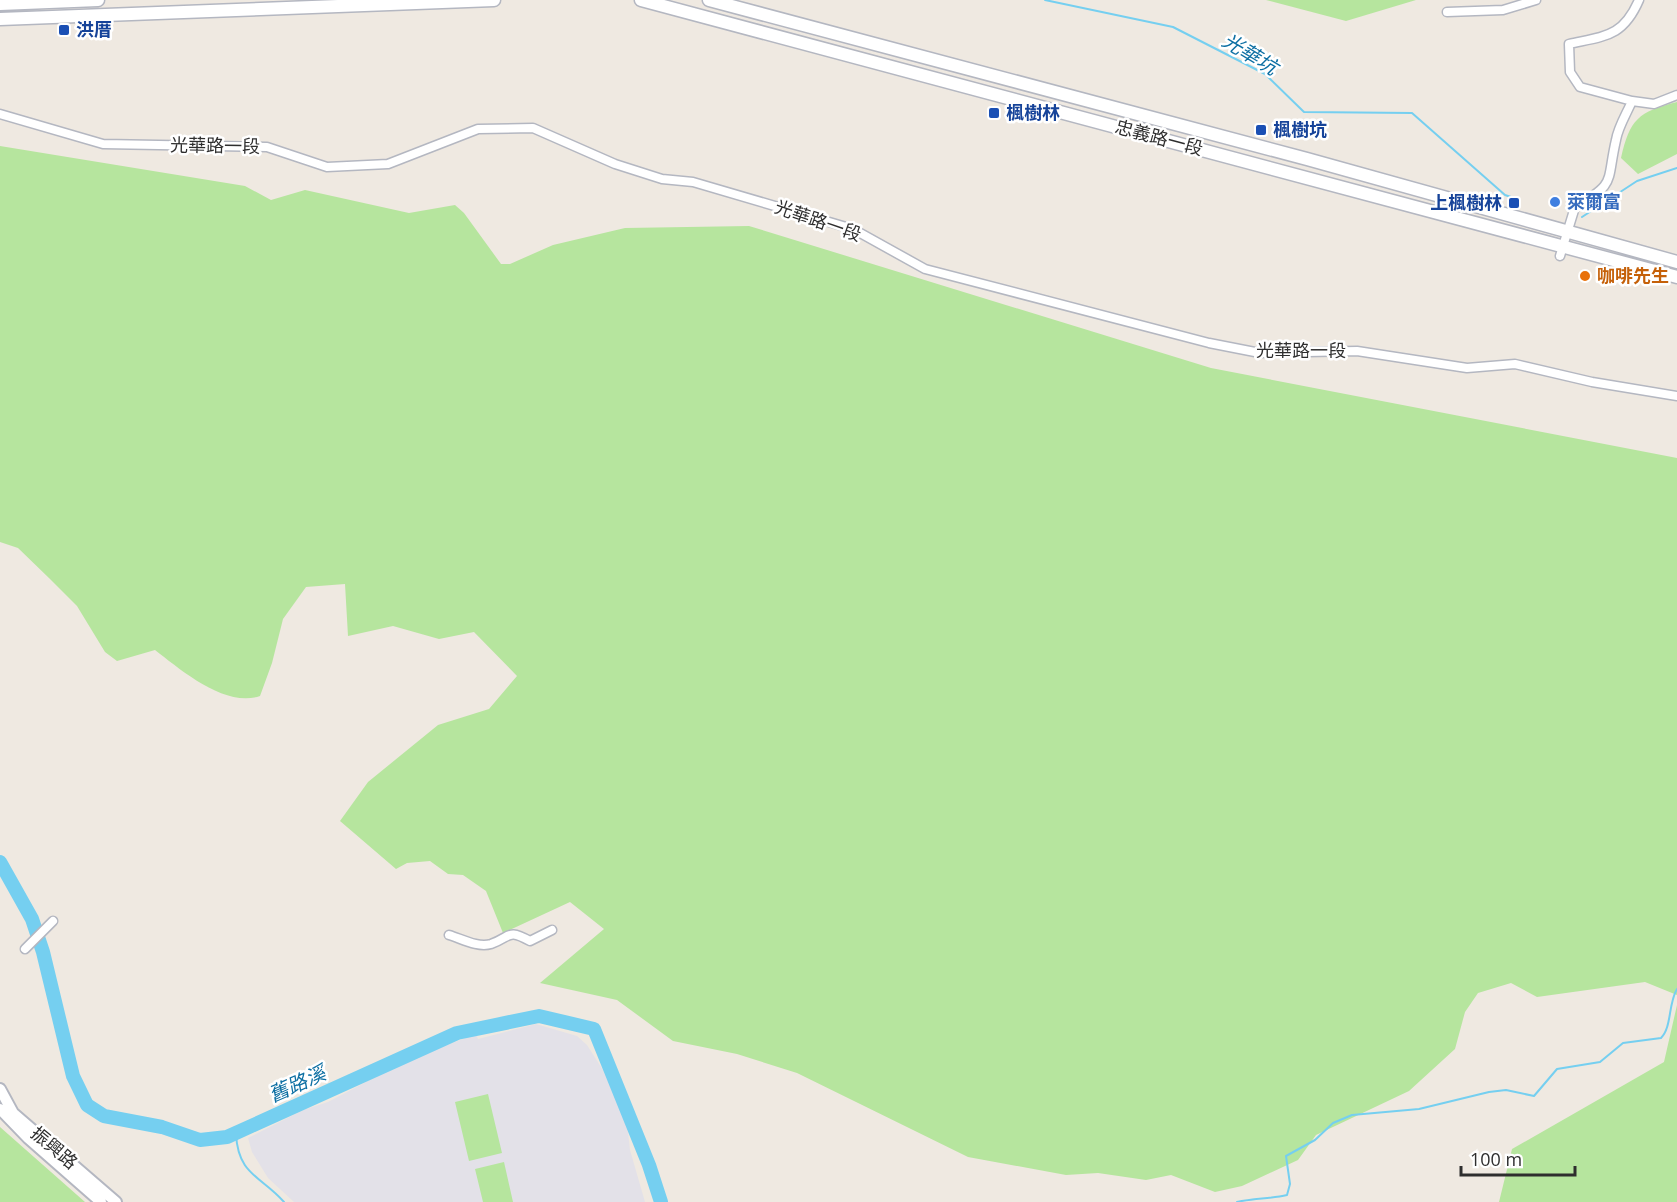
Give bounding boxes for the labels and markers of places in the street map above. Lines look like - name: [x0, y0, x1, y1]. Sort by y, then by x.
- place label: 洪厝: [76, 17, 112, 41]
- marker: 洪厝: [57, 23, 71, 37]
- place label: 楓樹林: [1006, 100, 1060, 124]
- marker: 楓樹林: [987, 106, 1001, 120]
- place label: 楓樹坑: [1273, 117, 1327, 141]
- marker: 楓樹坑: [1254, 123, 1268, 137]
- place label: 萊爾富: [1567, 189, 1621, 213]
- place label: 上楓樹林: [1430, 190, 1502, 214]
- marker: 萊爾富: [1548, 195, 1562, 209]
- marker: 上楓樹林: [1507, 196, 1521, 210]
- place label: 咖啡先生: [1597, 263, 1669, 287]
- marker: 咖啡先生: [1578, 269, 1592, 283]

